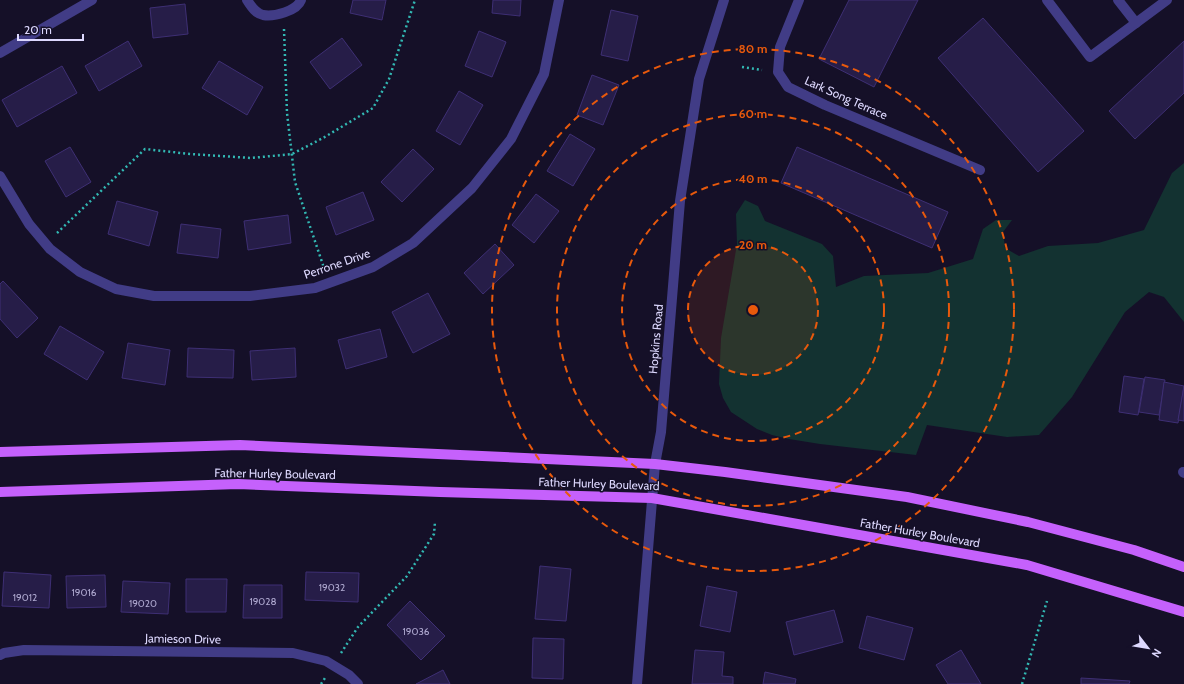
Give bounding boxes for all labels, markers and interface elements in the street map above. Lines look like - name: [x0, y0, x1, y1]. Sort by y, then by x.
- scale bar: [18, 16, 83, 42]
- text: 20 m: [24, 22, 52, 37]
- text: 80 m: [739, 41, 767, 56]
- street label: Lark Song Terrace: [803, 73, 890, 122]
- text: 60 m: [739, 106, 767, 121]
- text: 40 m: [738, 171, 768, 186]
- text: 20 m: [739, 237, 767, 252]
- street label: Perrone Drive: [302, 245, 372, 282]
- street label: Hopkins Road: [645, 303, 666, 374]
- centre of rings: [746, 303, 760, 317]
- street label: Father Hurley Boulevard: [214, 465, 336, 482]
- street label: Father Hurley Boulevard: [538, 474, 660, 493]
- street label: Father Hurley Boulevard: [859, 515, 981, 550]
- house number: 19032: [319, 581, 345, 594]
- house number: 19016: [72, 586, 97, 599]
- house number: 19012: [13, 591, 37, 604]
- house number: 19028: [249, 595, 277, 608]
- house number: 19020: [129, 597, 157, 610]
- house number: 19036: [402, 625, 430, 638]
- north arrow: [1128, 628, 1168, 668]
- street label: Jamieson Drive: [144, 630, 221, 647]
- text: N: [1149, 646, 1165, 660]

